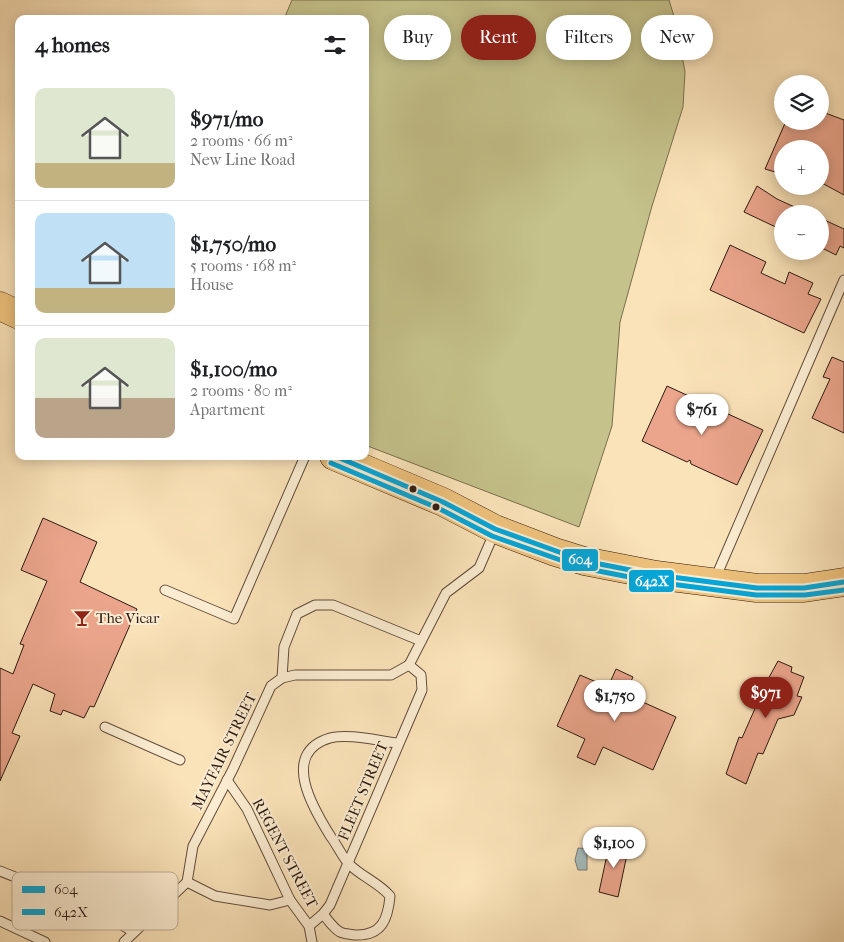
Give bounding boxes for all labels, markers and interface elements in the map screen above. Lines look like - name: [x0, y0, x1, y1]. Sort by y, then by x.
- chip: Buy: [384, 15, 451, 60]
- chip: Rent: [461, 15, 536, 60]
- chip: Filters: [546, 15, 631, 60]
- chip: New: [641, 15, 713, 60]
- icon: filters: [321, 31, 349, 59]
- text: 4 homes: [35, 33, 110, 57]
- map controls: [774, 75, 829, 260]
- button: layers: [774, 75, 829, 130]
- text: $971/mo: [190, 107, 263, 131]
- icon: home: [75, 108, 135, 168]
- text: 2 rooms · 66 m²: [190, 131, 292, 150]
- button: +: [774, 140, 829, 195]
- text: New Line Road: [190, 150, 296, 169]
- button: −: [774, 205, 829, 260]
- text: $1,750/mo: [190, 232, 276, 256]
- icon: home: [75, 233, 135, 293]
- text: 5 rooms · 168 m²: [190, 256, 296, 275]
- text: House: [190, 275, 233, 294]
- text: $1,100/mo: [190, 357, 277, 381]
- icon: home: [75, 358, 135, 418]
- text: 2 rooms · 80 m²: [190, 381, 292, 400]
- pin: $761: [672, 394, 732, 436]
- text: Apartment: [190, 400, 265, 419]
- text: $761: [687, 400, 717, 419]
- unlabelled marker: [408, 484, 418, 494]
- unlabelled marker: [431, 502, 441, 512]
- line badge: 604: [561, 548, 599, 572]
- text: 604: [568, 551, 592, 568]
- line badge: 642X: [628, 569, 675, 593]
- text: 642X: [635, 573, 670, 590]
- bar icon: The Vicar: [72, 608, 92, 628]
- place label: The Vicar: [96, 609, 160, 627]
- pin: $971: [736, 676, 796, 719]
- pin: $1,750: [574, 680, 656, 722]
- text: $971: [751, 683, 781, 702]
- text: $1,750: [595, 686, 635, 705]
- street label: MAYFAIR STREET: [188, 689, 261, 812]
- street label: FLEET STREET: [334, 738, 392, 843]
- street label: REGENT STREET: [248, 795, 322, 912]
- pin: $1,100: [573, 826, 655, 869]
- text: $1,100: [593, 833, 635, 852]
- legend: [12, 872, 178, 930]
- text: 604: [54, 881, 78, 898]
- text: 642X: [54, 904, 88, 921]

